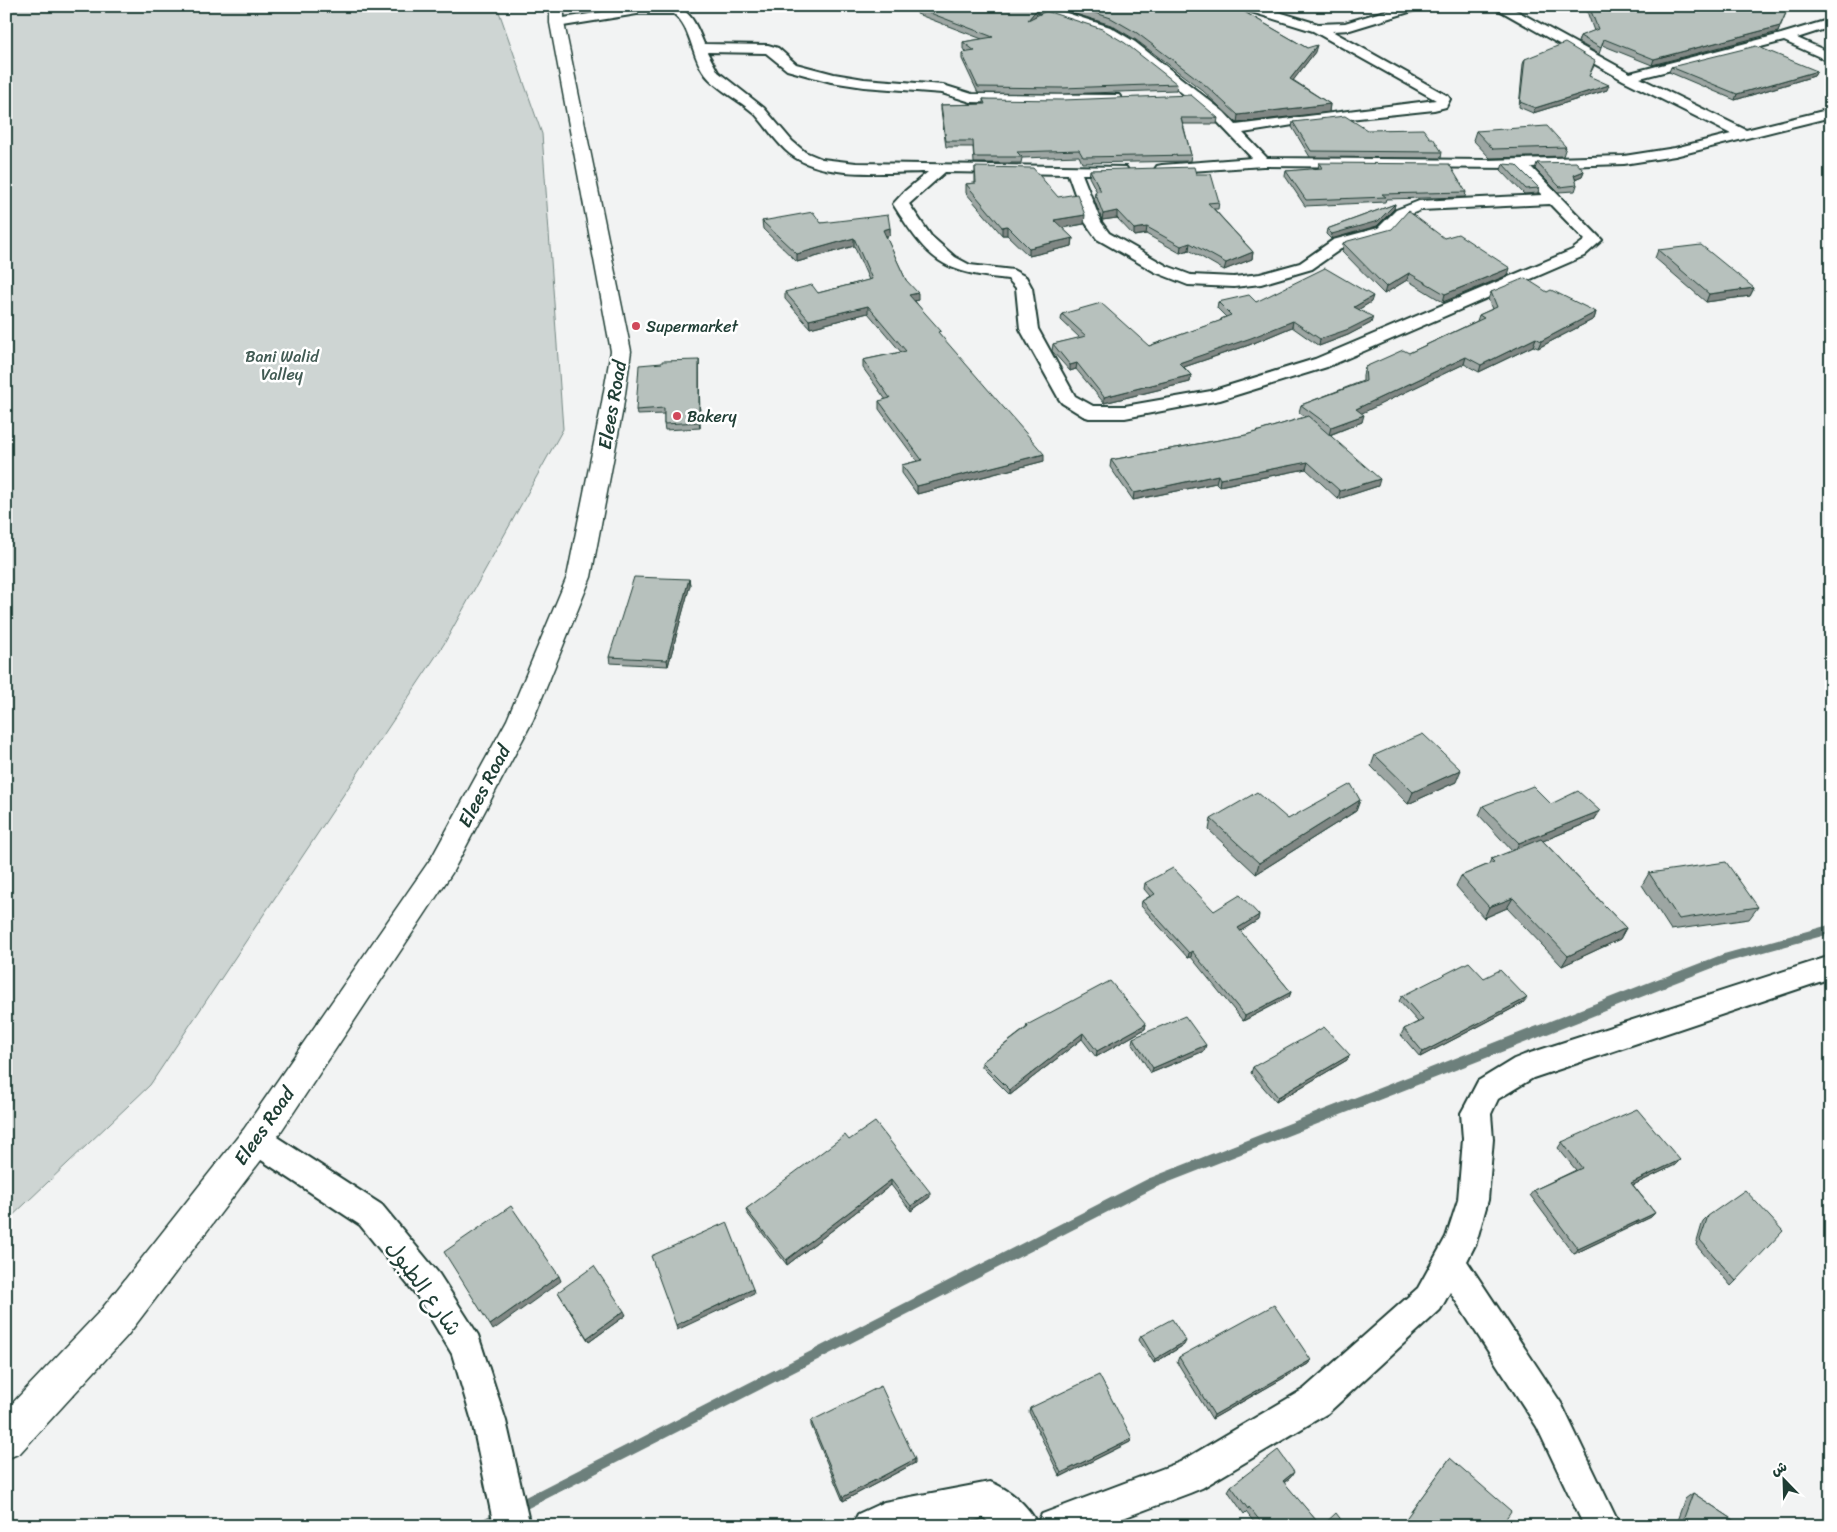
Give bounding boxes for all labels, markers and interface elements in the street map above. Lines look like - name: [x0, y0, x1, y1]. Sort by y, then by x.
- place label: Supermarket: [646, 312, 738, 341]
- marker: Supermarket: [630, 320, 642, 332]
- park label: Bani Walid Valley: [245, 342, 320, 389]
- street label: Elees Road: [588, 356, 636, 452]
- place label: Bakery: [687, 402, 737, 431]
- marker: Bakery: [671, 410, 683, 422]
- street label: Elees Road: [448, 737, 521, 833]
- street label: Elees Road: [225, 1078, 304, 1172]
- street label: شارع الطبول: [375, 1231, 473, 1345]
- north arrow: [1760, 1454, 1810, 1504]
- text: ش: [1767, 1454, 1791, 1483]

